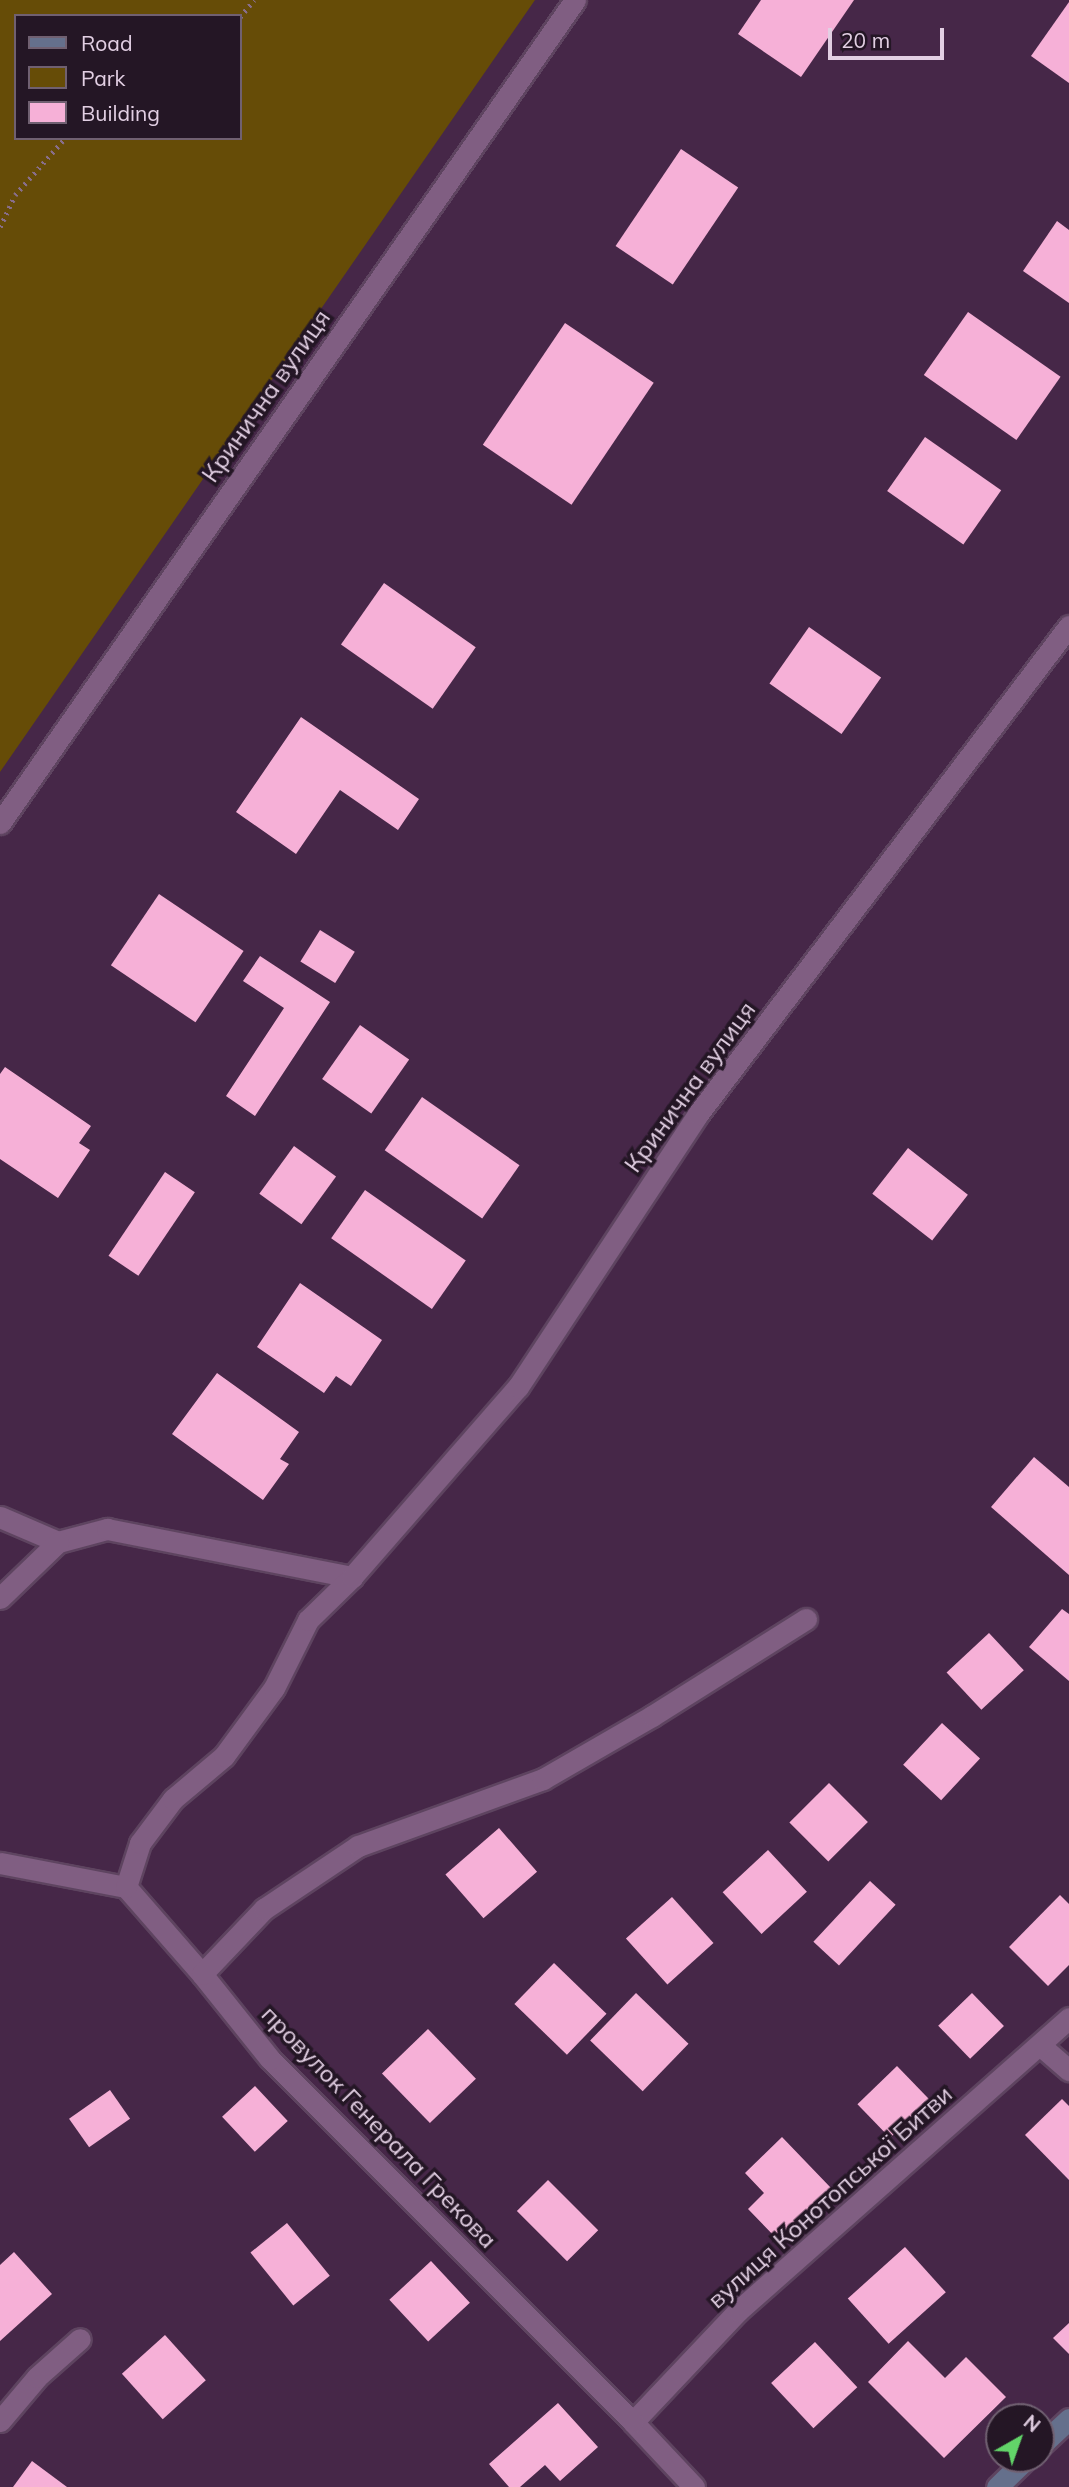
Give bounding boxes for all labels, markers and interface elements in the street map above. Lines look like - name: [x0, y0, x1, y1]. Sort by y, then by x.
- legend: [14, 14, 242, 140]
- scale bar: [831, 14, 946, 58]
- text: 20 m: [841, 27, 890, 53]
- text: Road: [81, 30, 132, 56]
- text: Park: [81, 65, 125, 91]
- text: Building: [81, 100, 160, 126]
- street label: Кринична вулиця: [196, 304, 336, 488]
- street label: Кринична вулиця: [618, 996, 762, 1178]
- street label: провулок Генерала Грекова: [256, 2000, 502, 2254]
- street label: вулиця Конотопської Битви: [702, 2080, 958, 2314]
- north arrow: [985, 2403, 1055, 2473]
- text: N: [1019, 2410, 1045, 2437]

